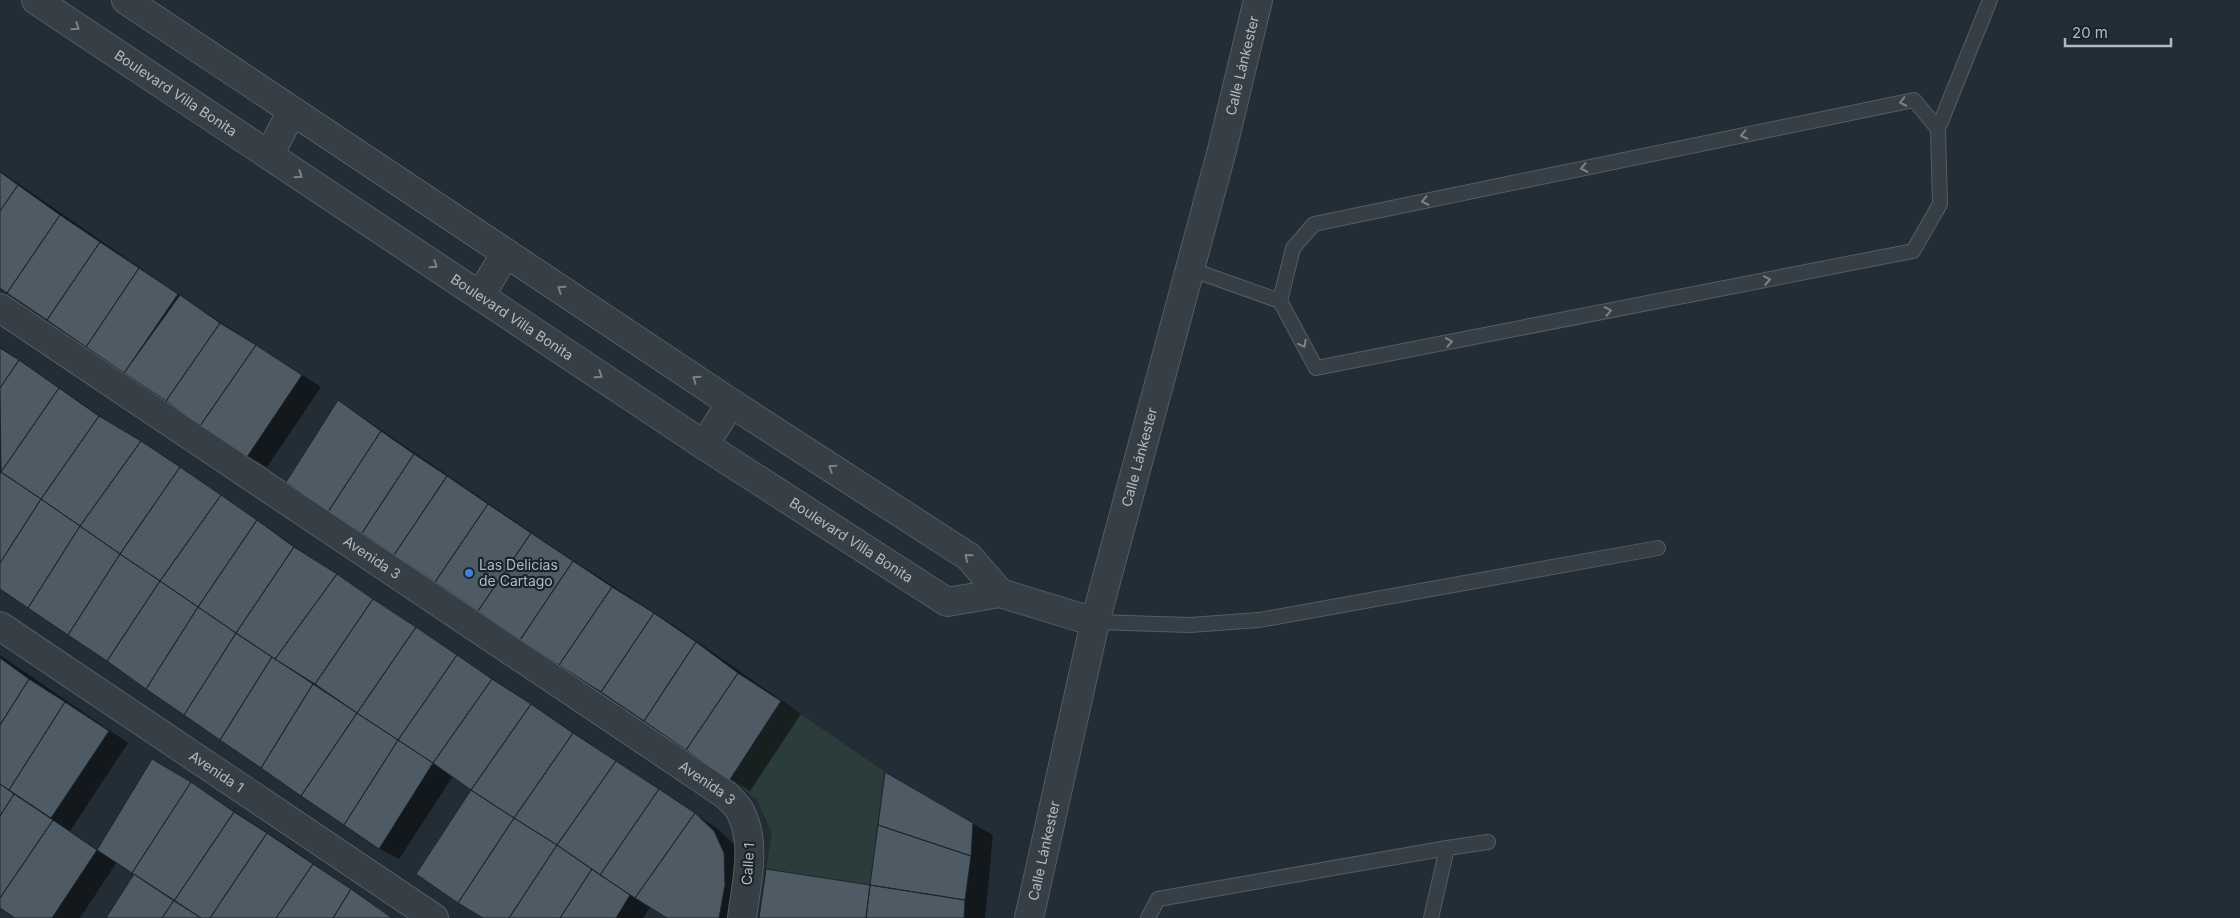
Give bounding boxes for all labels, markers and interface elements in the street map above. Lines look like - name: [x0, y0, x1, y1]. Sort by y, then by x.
- street label: Calle Lánkester: [1222, 14, 1262, 117]
- scale bar: [2065, 15, 2171, 47]
- one-way arrow: [71, 21, 80, 30]
- text: 20 m: [2072, 23, 2108, 42]
- street label: Boulevard Villa Bonita: [112, 46, 241, 140]
- one-way arrow: [1898, 97, 1907, 107]
- one-way arrow: [1739, 130, 1748, 140]
- one-way arrow: [1580, 163, 1589, 173]
- one-way arrow: [294, 169, 303, 179]
- one-way arrow: [1421, 196, 1430, 206]
- one-way arrow: [429, 259, 438, 269]
- street label: Boulevard Villa Bonita: [448, 270, 577, 364]
- one-way arrow: [1763, 275, 1772, 285]
- one-way arrow: [557, 286, 566, 295]
- one-way arrow: [1604, 306, 1612, 317]
- one-way arrow: [1444, 337, 1453, 348]
- one-way arrow: [1297, 339, 1307, 348]
- one-way arrow: [593, 369, 602, 378]
- one-way arrow: [692, 376, 701, 386]
- street label: Calle Lánkester: [1117, 406, 1160, 508]
- one-way arrow: [828, 465, 838, 474]
- street label: Boulevard Villa Bonita: [787, 494, 917, 586]
- street label: Avenida 3: [341, 532, 404, 582]
- one-way arrow: [964, 554, 973, 563]
- place label: Las Delicias de Cartago: [479, 556, 558, 589]
- marker: Las Delicias de Cartago: [463, 567, 475, 579]
- street label: Avenida 1: [186, 747, 247, 796]
- street label: Avenida 3: [676, 757, 740, 808]
- street label: Calle Lánkester: [1024, 799, 1063, 902]
- street label: Calle 1: [738, 842, 757, 886]

